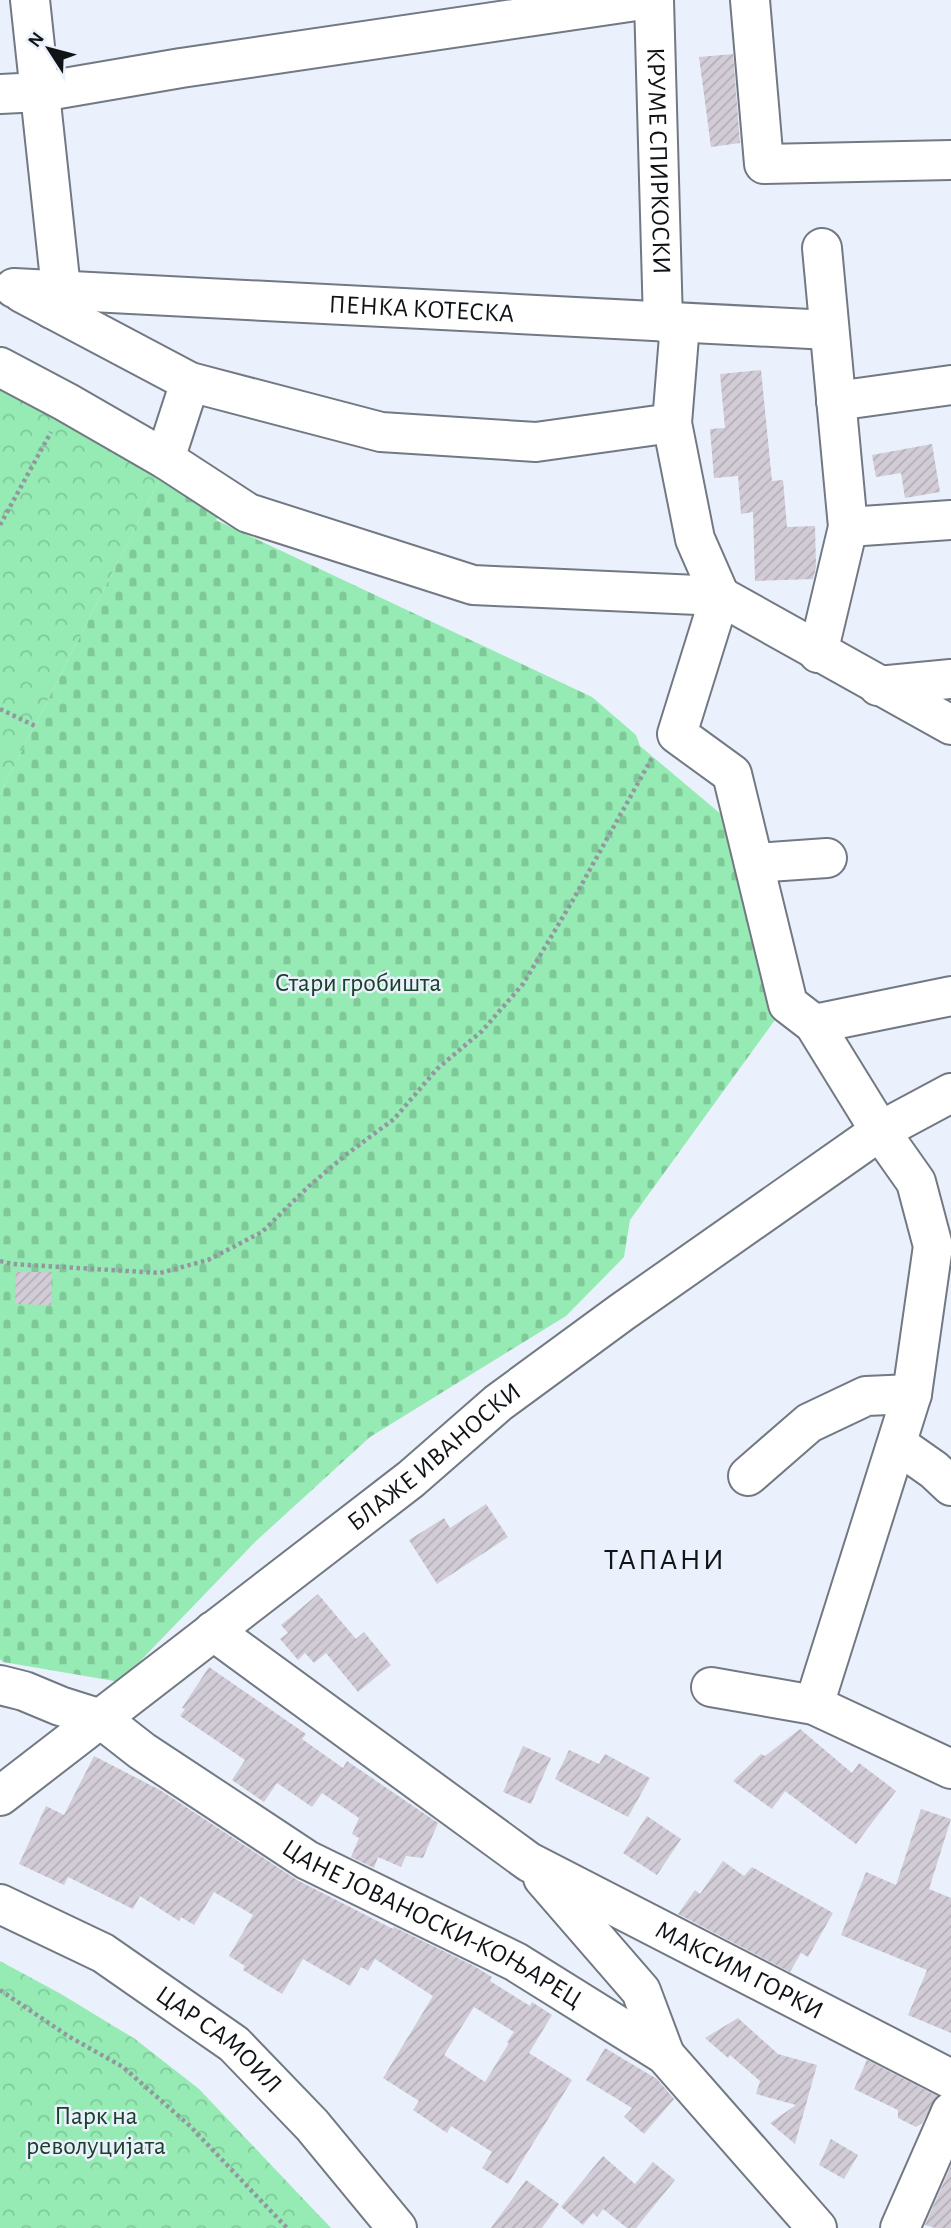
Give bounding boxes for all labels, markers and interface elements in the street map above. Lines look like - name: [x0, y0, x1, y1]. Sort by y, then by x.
- north arrow: [14, 14, 84, 84]
- text: N: [25, 29, 48, 51]
- street label: КРУМЕ СПИРКОСКИ: [642, 47, 675, 275]
- street label: ПЕНКА КОТЕСКА: [328, 291, 515, 327]
- park label: Стари гробишта: [275, 970, 441, 996]
- street label: БЛАЖЕ ИВАНОСКИ: [343, 1378, 526, 1536]
- district label: ТАПАНИ: [604, 1545, 726, 1575]
- street label: ЦАНЕ ЈОВАНОСКИ-КОЊАРЕЦ: [278, 1834, 587, 2013]
- street label: МАКСИМ ГОРКИ: [651, 1916, 828, 2024]
- street label: ЦАР САМОИЛ: [151, 1981, 287, 2098]
- park label: Парк на револуцијата: [26, 2103, 166, 2159]

